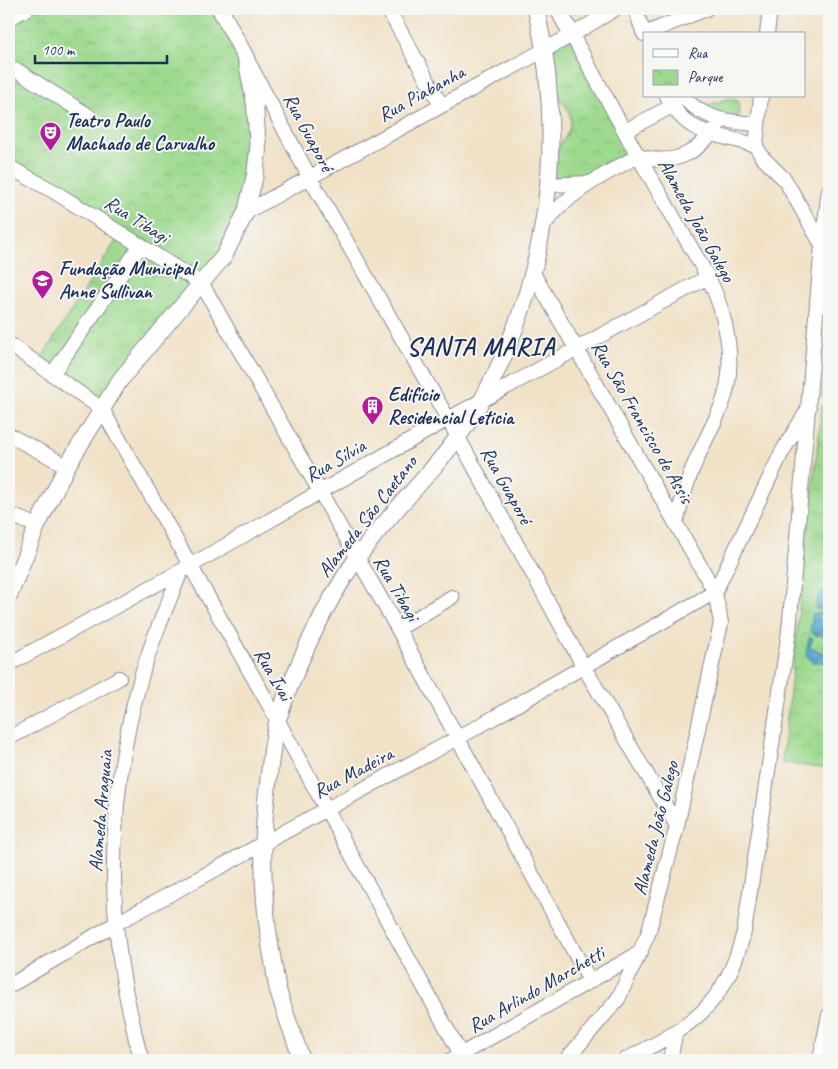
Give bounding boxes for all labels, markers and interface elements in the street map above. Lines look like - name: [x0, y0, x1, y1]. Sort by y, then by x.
- scale bar: [35, 32, 168, 64]
- legend: [643, 32, 806, 98]
- text: 100 m: [42, 41, 76, 60]
- text: Rua: [688, 44, 708, 63]
- street label: Rua Piabanha: [373, 59, 471, 127]
- text: Parque: [688, 68, 724, 87]
- street label: Rua Guaporé: [278, 89, 341, 179]
- place label: Teatro Paulo Machado de Carvalho: [66, 108, 216, 156]
- theatre icon: Teatro Paulo Machado de Carvalho: [38, 120, 62, 151]
- street label: Alameda João Galego: [652, 154, 741, 287]
- street label: Rua Tibagi: [100, 190, 176, 250]
- place label: Fundação Municipal Anne Sullivan: [59, 256, 199, 304]
- school or university icon: Fundação Municipal Anne Sullivan: [31, 268, 55, 299]
- district label: SANTA MARIA: [407, 331, 556, 363]
- street label: Rua São Francisco de Assis: [586, 336, 700, 510]
- place label: Edifício Residencial Leticia: [388, 382, 515, 430]
- building icon: Edifício Residencial Leticia: [360, 394, 384, 425]
- street label: Rua Sílvia: [301, 432, 372, 488]
- street label: Rua Guaporé: [475, 442, 540, 531]
- street label: Alameda São Caetano: [312, 449, 424, 582]
- street label: Rua Tibagi: [368, 551, 426, 627]
- street label: Rua Ivai: [249, 644, 300, 707]
- street label: Rua Madeira: [309, 740, 399, 804]
- street label: Alameda Araguaia: [83, 747, 118, 873]
- street label: Alameda João Galego: [627, 758, 684, 898]
- street label: Rua Arlindo Marchetti: [464, 939, 611, 1039]

